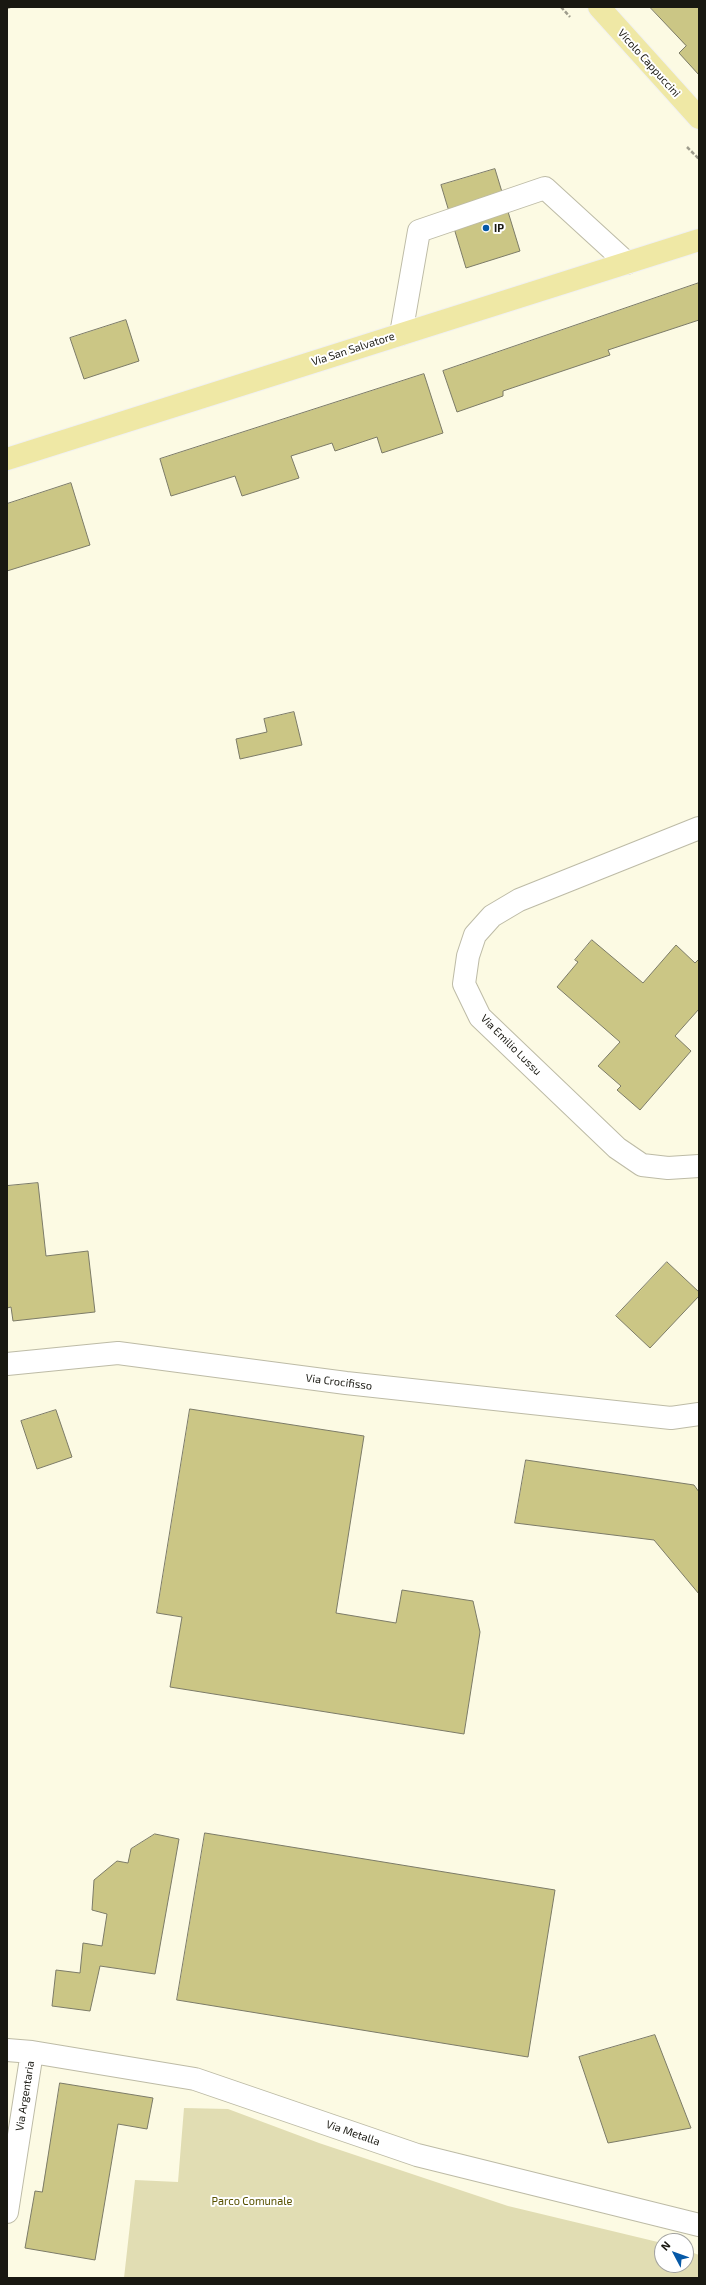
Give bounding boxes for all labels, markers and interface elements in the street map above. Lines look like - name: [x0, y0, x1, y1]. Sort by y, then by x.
- street label: Vicolo Cappuccini: [615, 26, 683, 100]
- place label: IP: [494, 221, 504, 235]
- marker: IP: [481, 223, 491, 233]
- street label: Via San Salvatore: [310, 329, 396, 369]
- street label: Via Emilio Lussu: [478, 1012, 544, 1078]
- street label: Via Crocifisso: [305, 1371, 373, 1393]
- street label: Via Argentaria: [13, 2060, 37, 2132]
- street label: Via Metalla: [324, 2118, 382, 2148]
- park label: Parco Comunale: [212, 2194, 292, 2208]
- north arrow: [654, 2233, 694, 2273]
- text: N: [658, 2238, 673, 2253]

